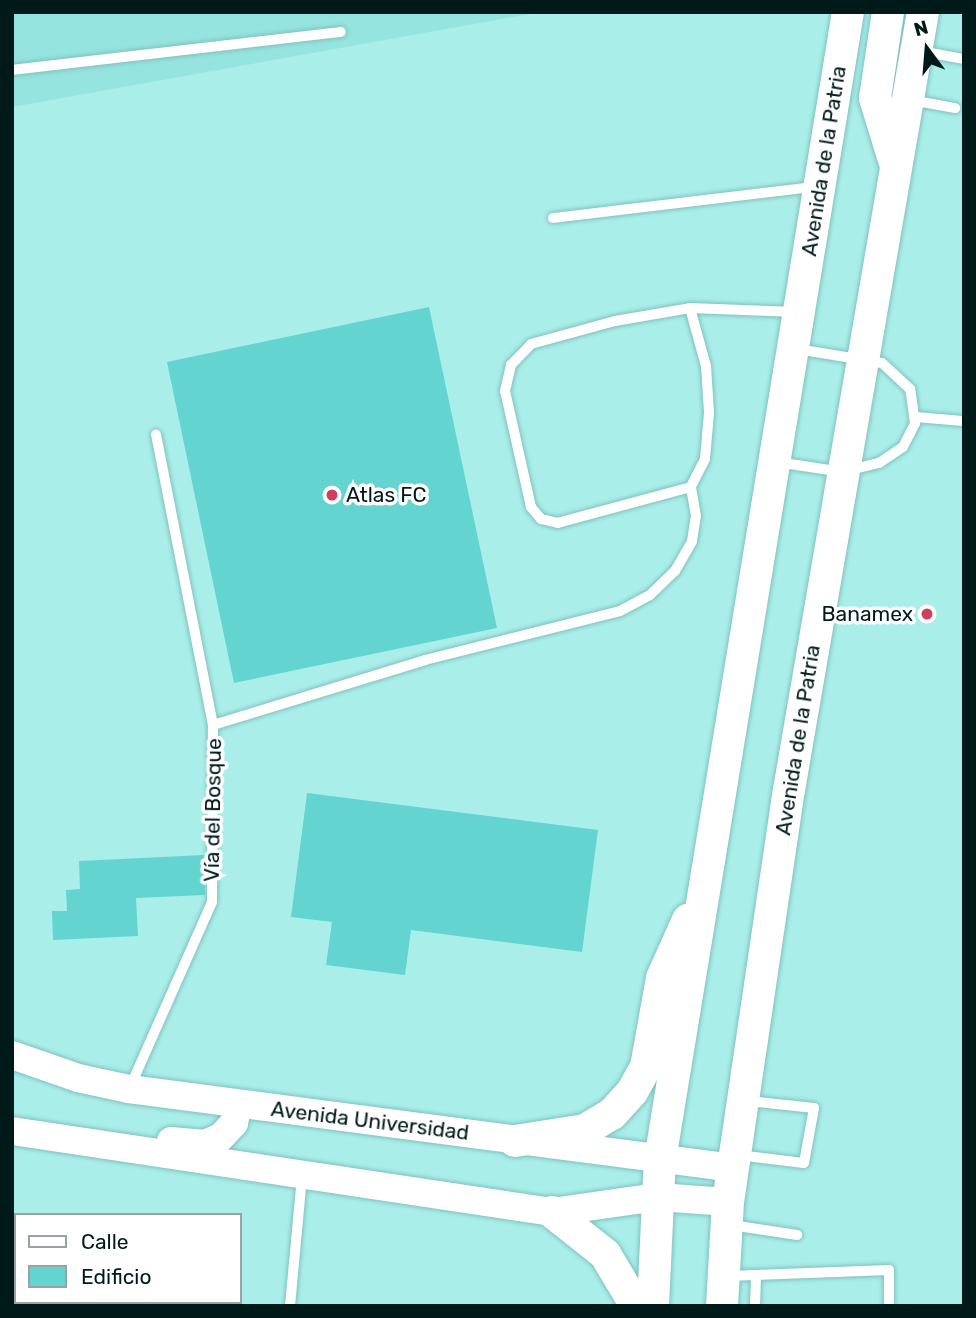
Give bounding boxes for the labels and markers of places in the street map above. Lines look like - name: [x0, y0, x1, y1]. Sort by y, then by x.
- place label: Atlas FC: [346, 482, 426, 508]
- marker: Atlas FC: [324, 487, 340, 503]
- place label: Banamex: [822, 601, 913, 627]
- marker: Banamex: [919, 606, 935, 622]

